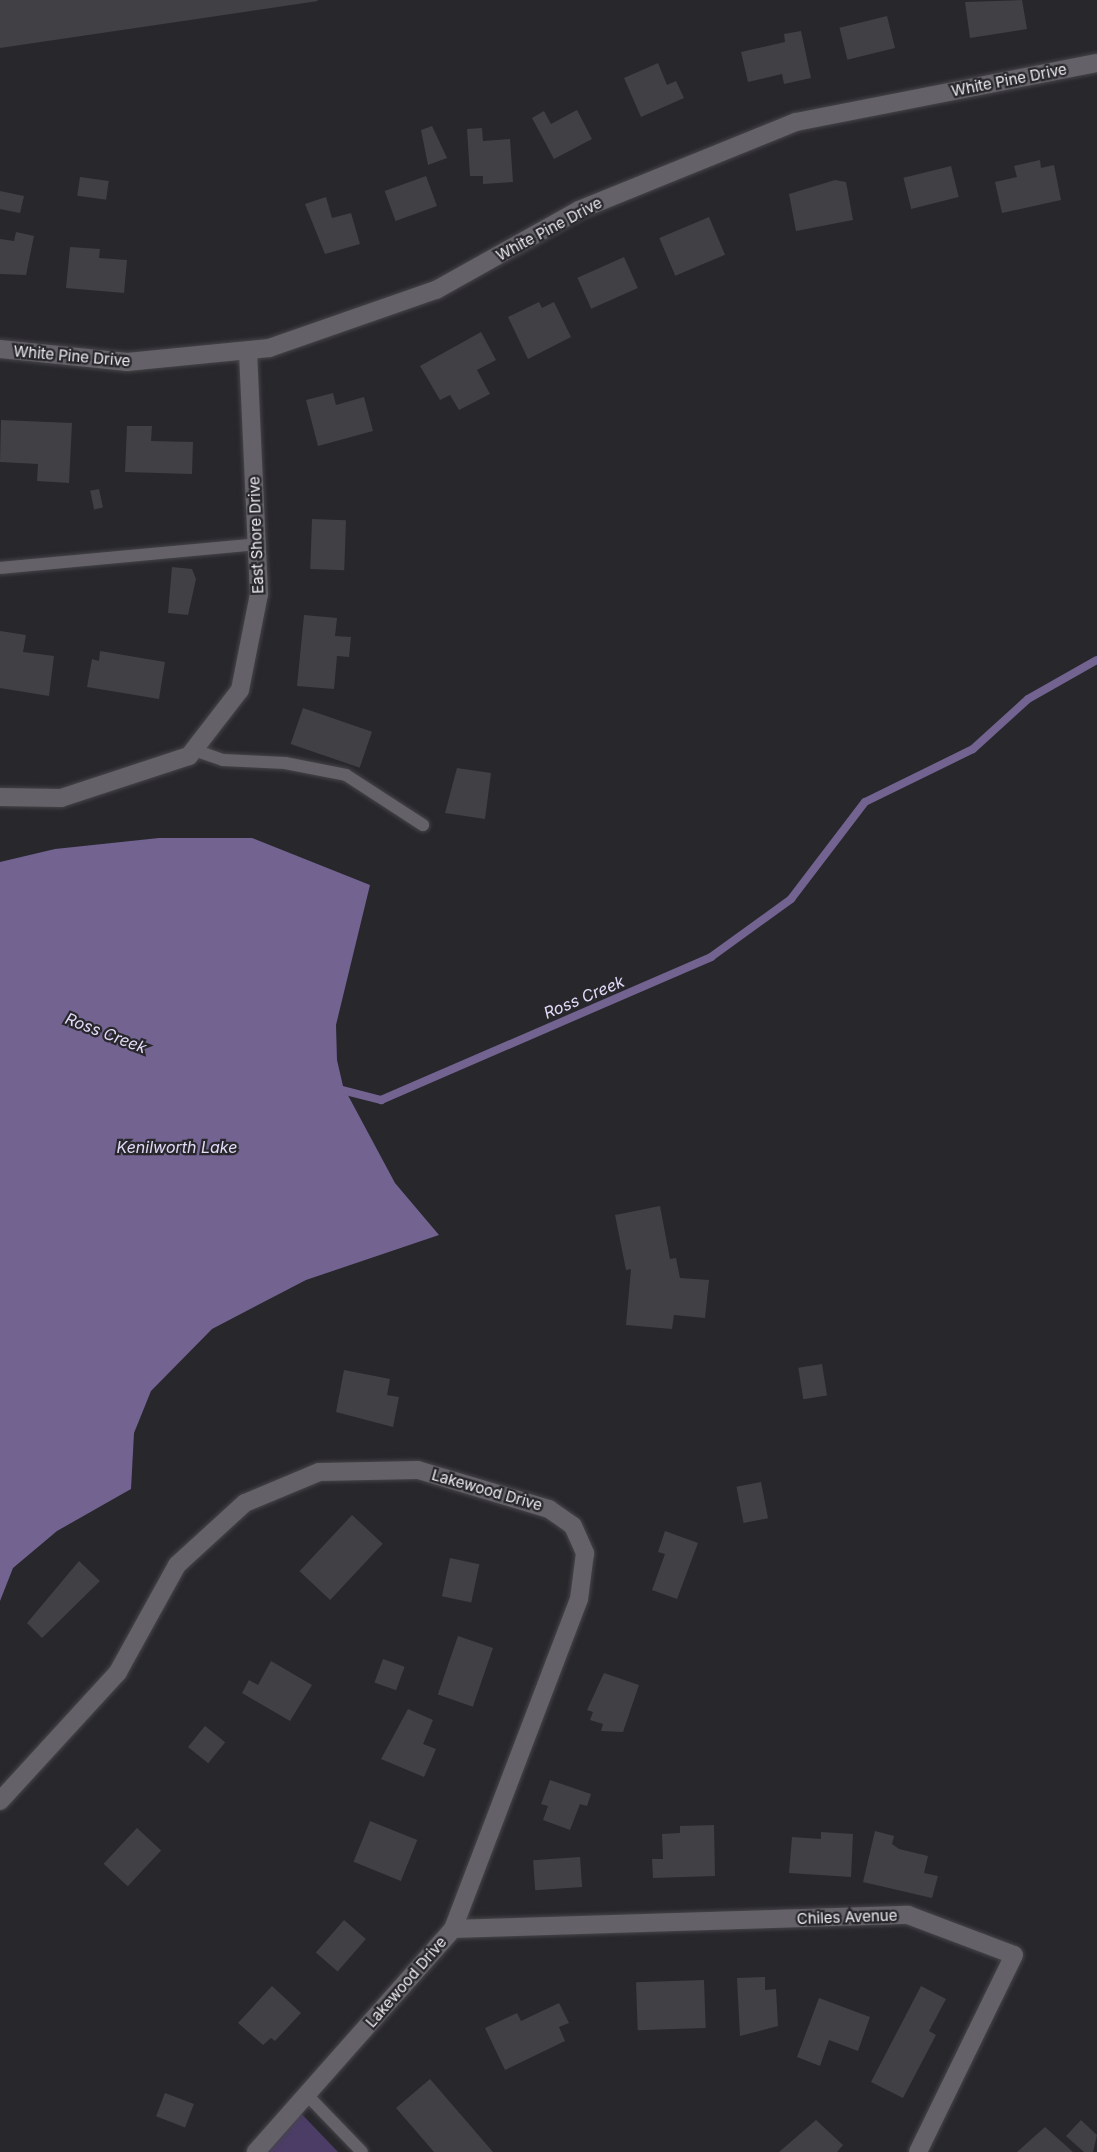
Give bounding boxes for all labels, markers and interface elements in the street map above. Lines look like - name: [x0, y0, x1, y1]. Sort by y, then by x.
- street label: White Pine Drive: [950, 60, 1068, 100]
- street label: White Pine Drive: [493, 194, 605, 264]
- street label: White Pine Drive: [13, 342, 131, 370]
- street label: East Shore Drive: [245, 476, 267, 594]
- water label: Ross Creek: [541, 971, 627, 1023]
- water label: Ross Creek: [63, 1009, 149, 1057]
- water label: Kenilworth Lake: [117, 1137, 237, 1157]
- street label: Lakewood Drive: [430, 1466, 544, 1514]
- street label: Chiles Avenue: [796, 1906, 898, 1928]
- street label: Lakewood Drive: [362, 1933, 450, 2031]

